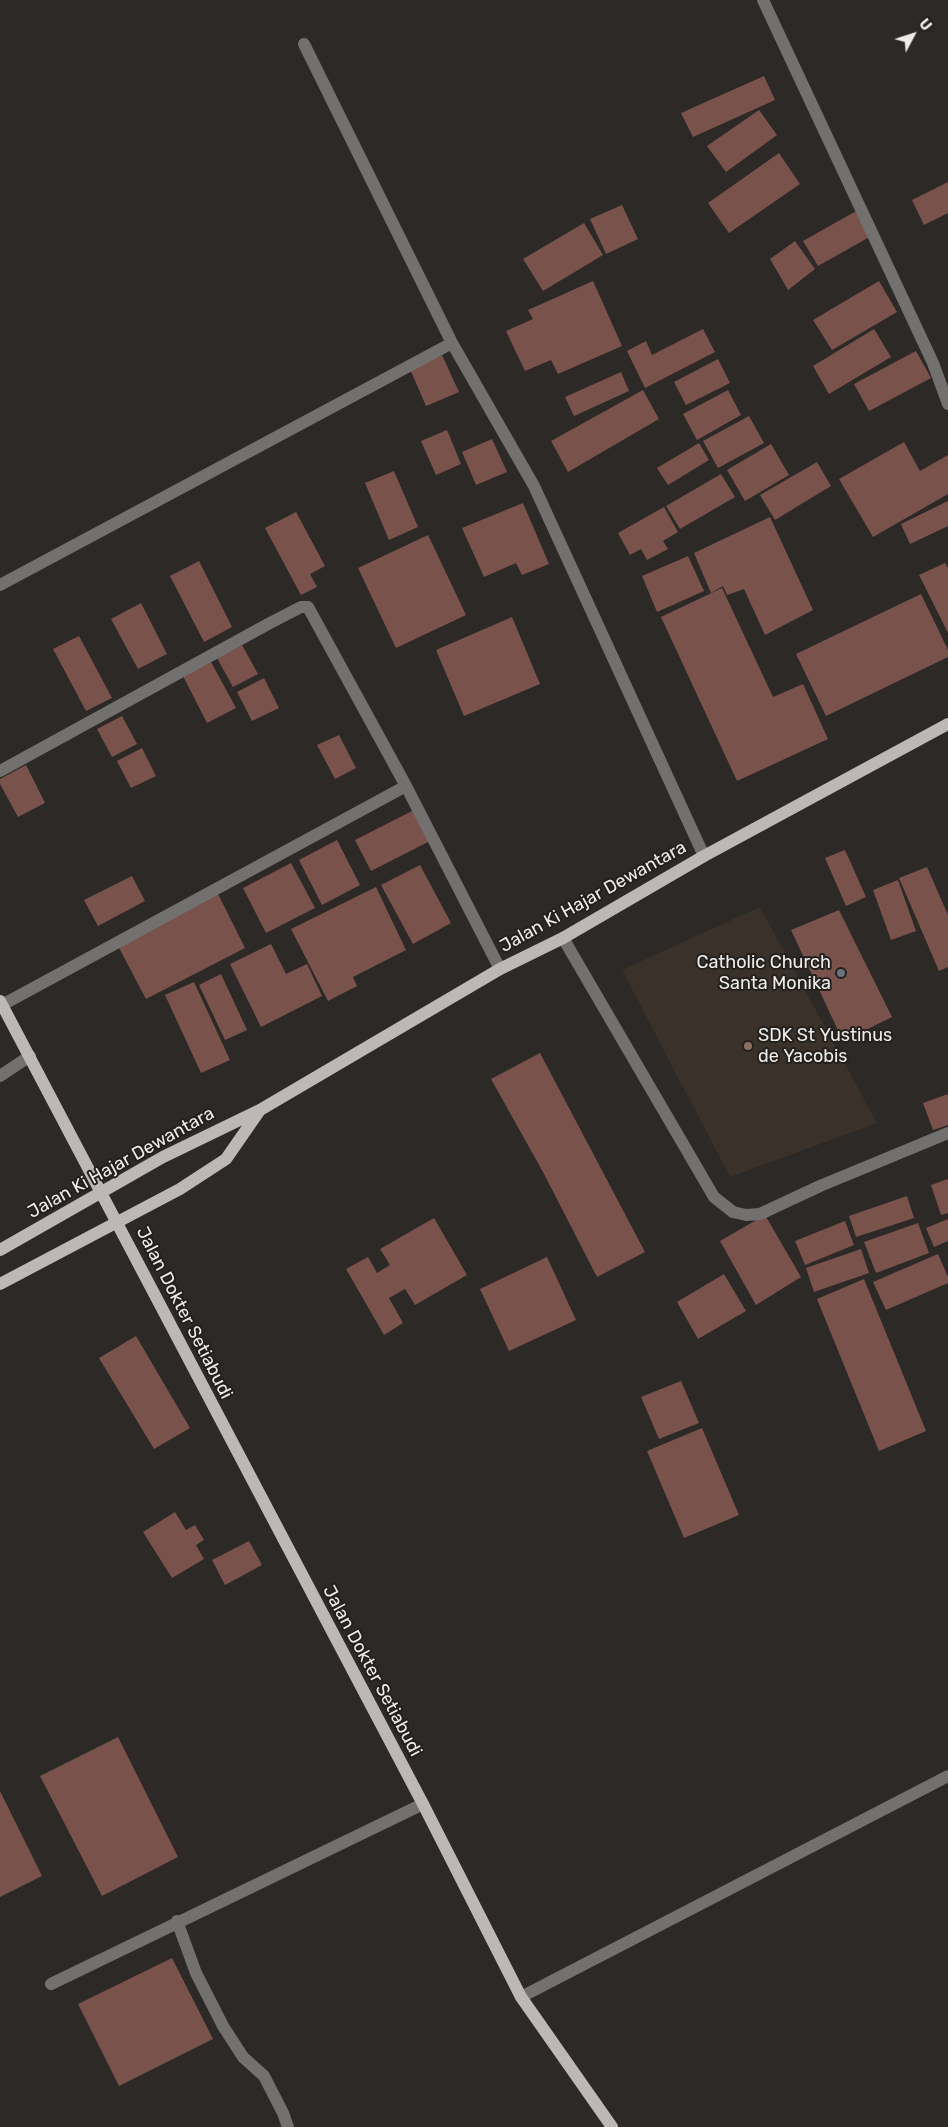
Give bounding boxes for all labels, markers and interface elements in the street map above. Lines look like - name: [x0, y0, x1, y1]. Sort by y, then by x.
- north arrow: [888, 10, 938, 60]
- text: U: [915, 16, 935, 34]
- street label: Jalan Ki Hajar Dewantara: [496, 837, 690, 957]
- place label: Catholic Church Santa Monika: [696, 952, 831, 994]
- marker: Catholic Church Santa Monika: [835, 967, 847, 979]
- place label: SDK St Yustinus de Yacobis: [758, 1025, 892, 1068]
- marker: SDK St Yustinus de Yacobis: [742, 1040, 754, 1052]
- street label: Jalan Ki Hajar Dewantara: [24, 1103, 218, 1223]
- street label: Jalan Dokter Setiabudi: [131, 1223, 237, 1403]
- street label: Jalan Dokter Setiabudi: [318, 1582, 426, 1760]

